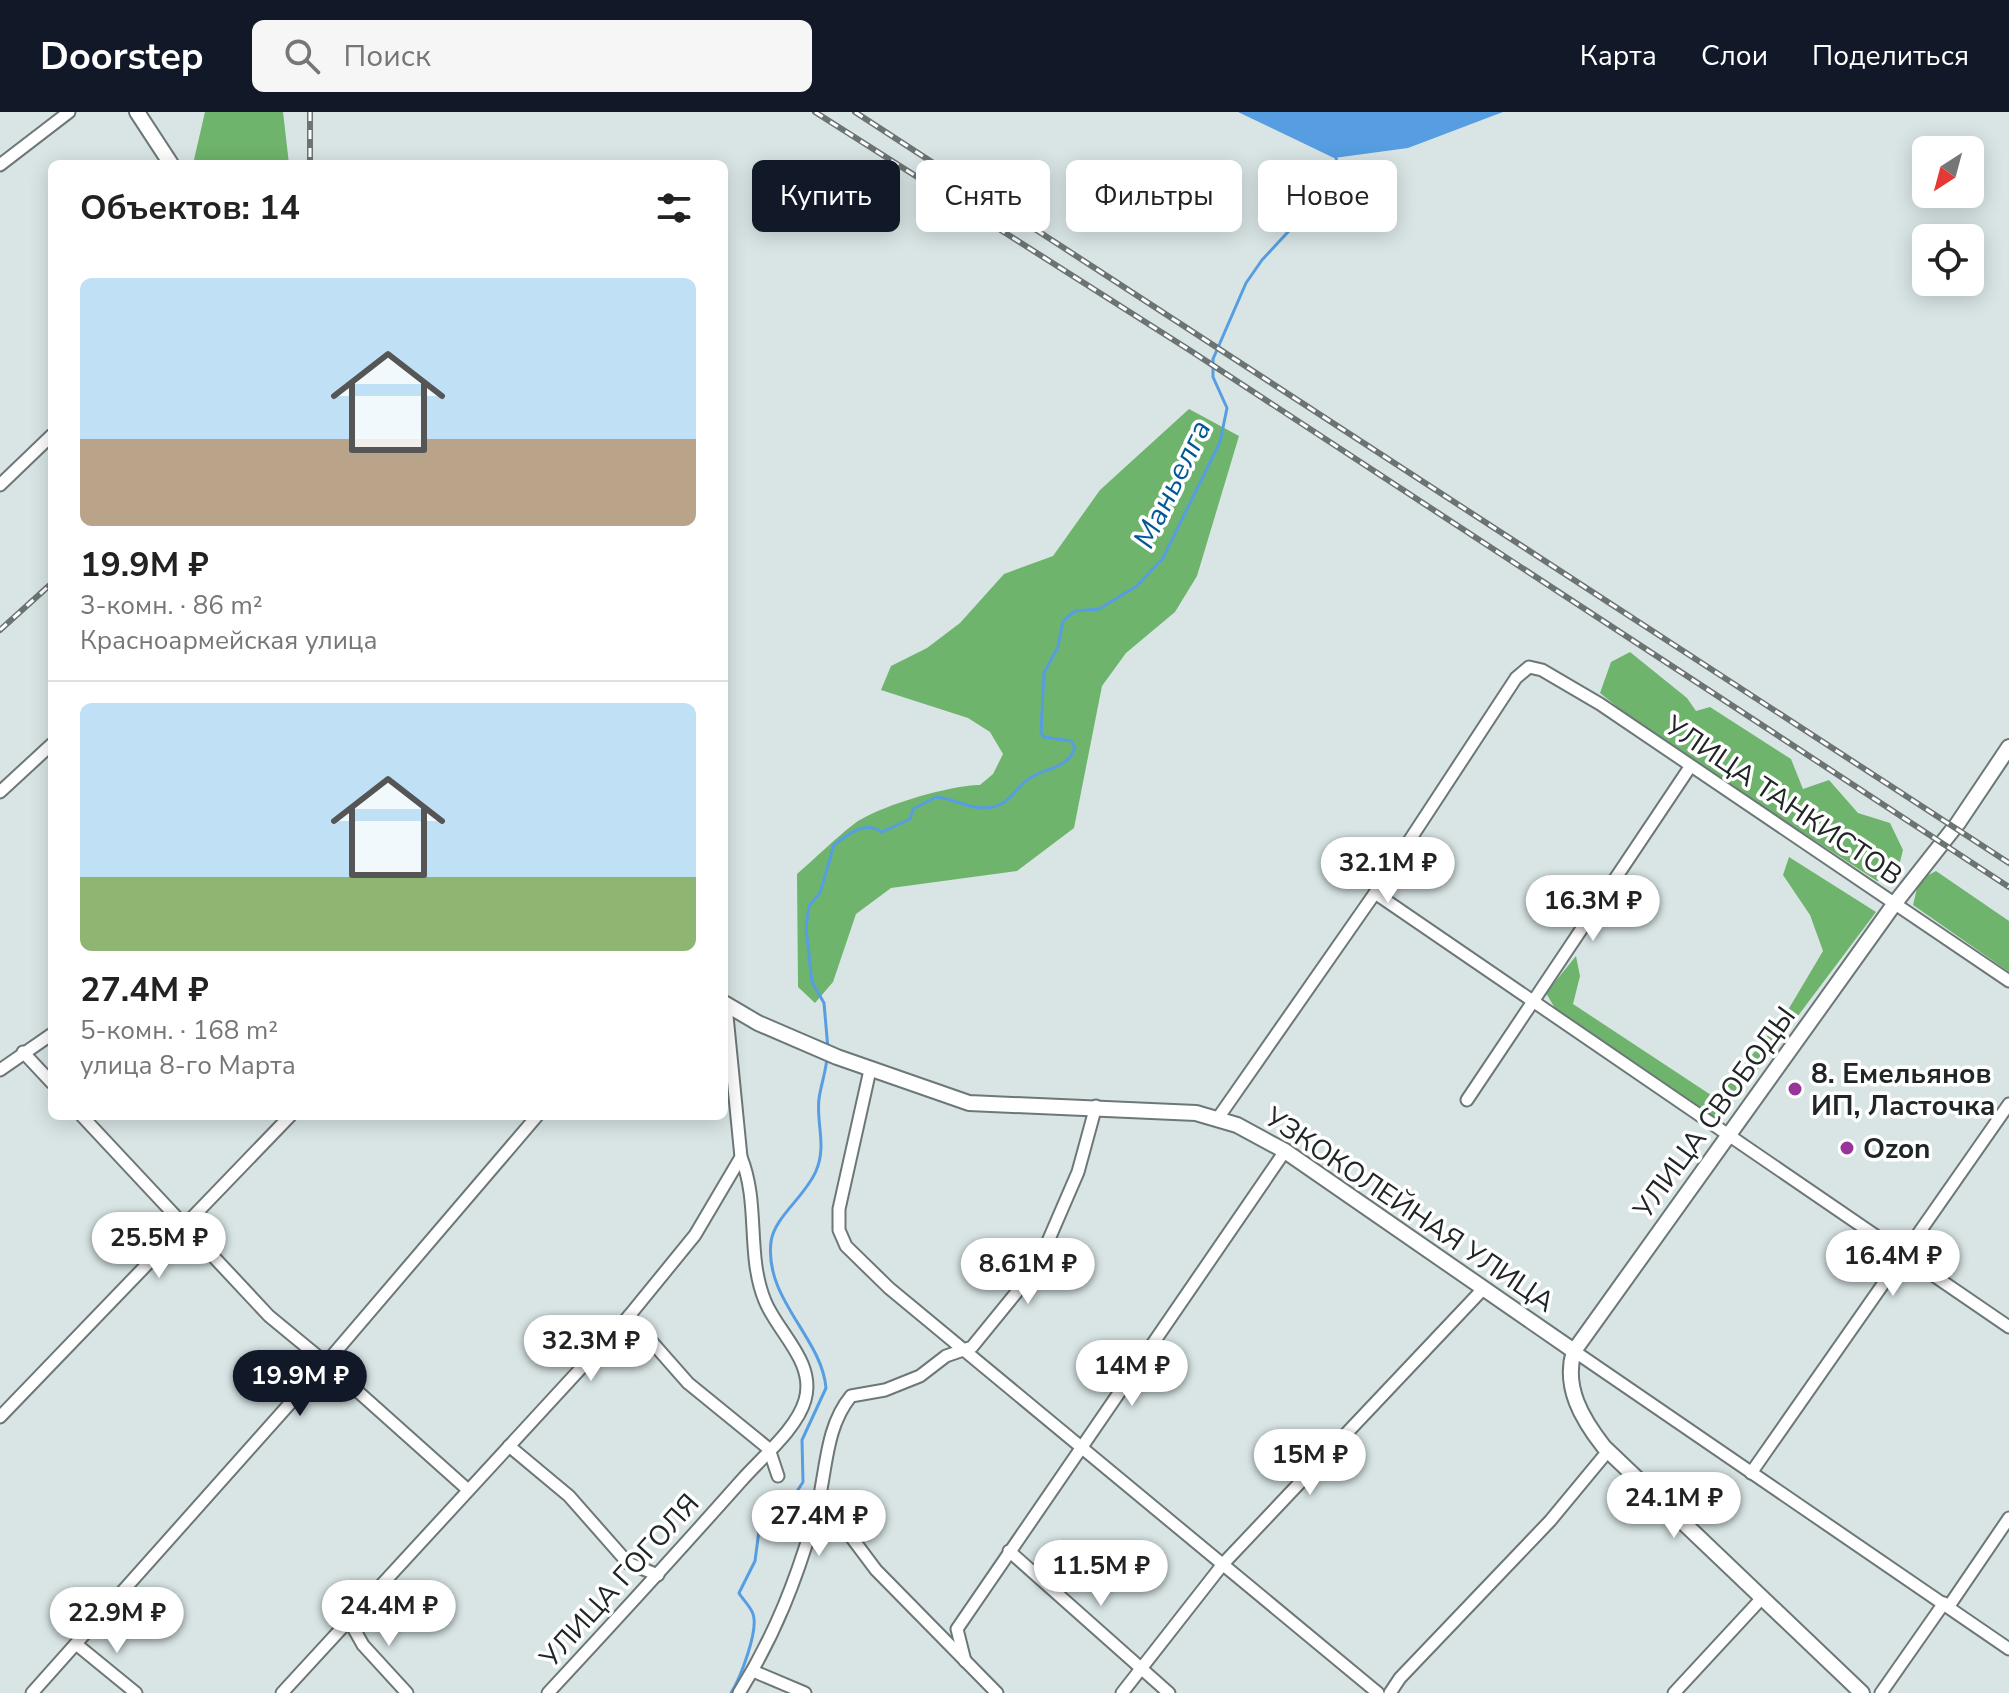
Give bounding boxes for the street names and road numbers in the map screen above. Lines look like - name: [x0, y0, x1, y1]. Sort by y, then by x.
- street label: УЛИЦА ТАНКИСТОВ: [1656, 707, 1910, 895]
- street label: УЛИЦА СВОБОДЫ: [1624, 999, 1805, 1227]
- street label: УЗКОКОЛЕЙНАЯ УЛИЦА: [1256, 1098, 1562, 1321]
- street label: УЛИЦА ГОГОЛЯ: [531, 1486, 708, 1676]

